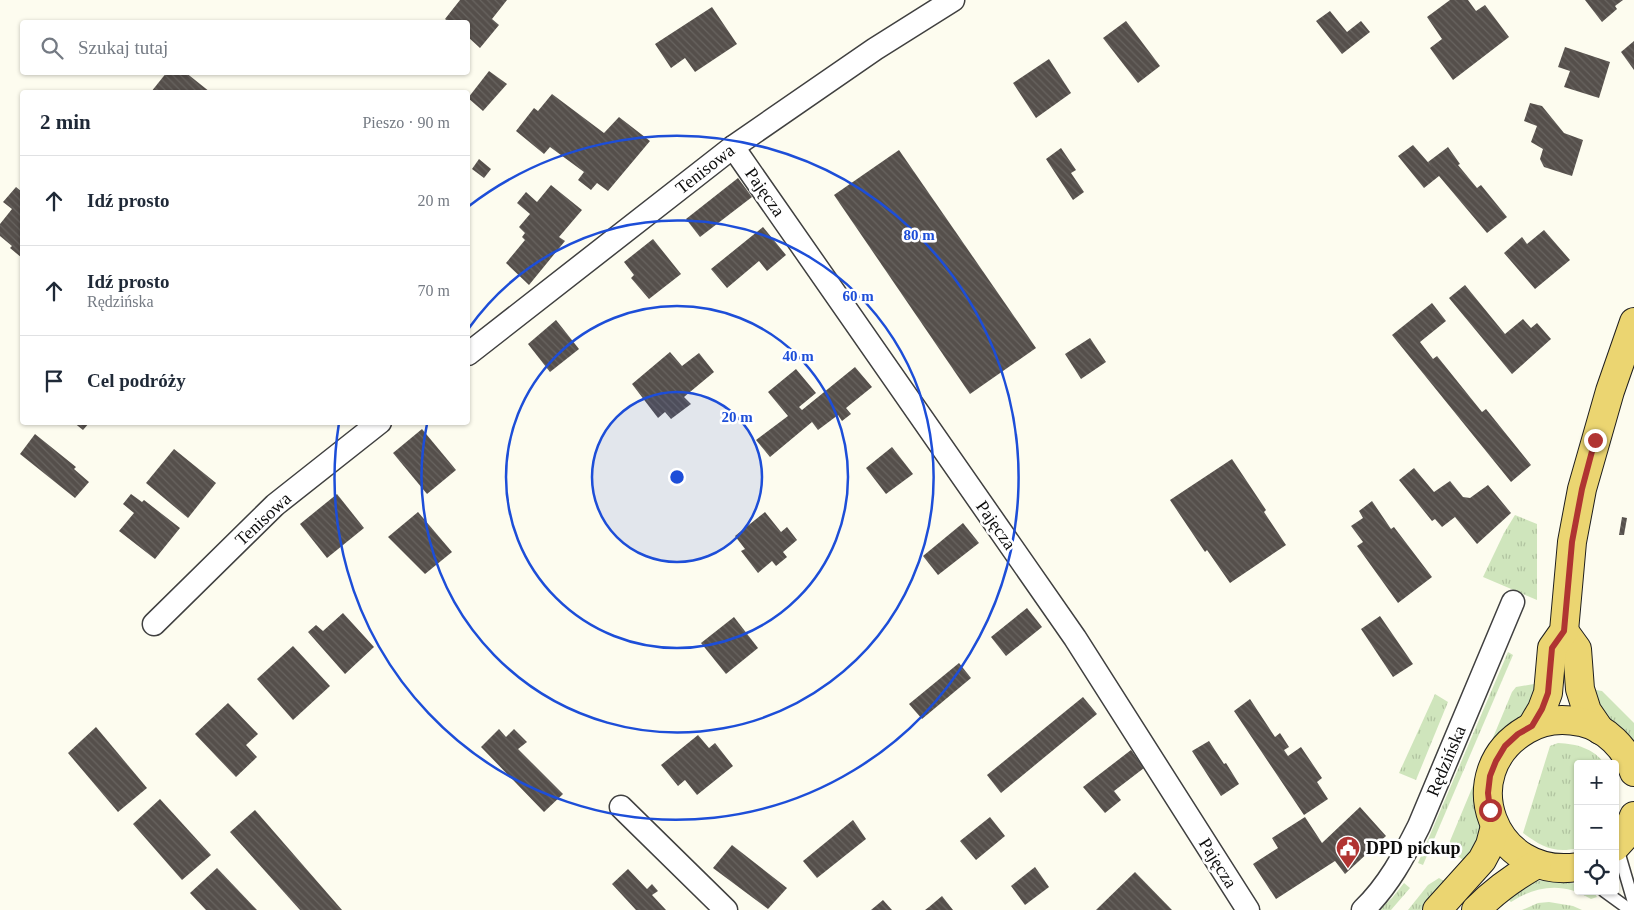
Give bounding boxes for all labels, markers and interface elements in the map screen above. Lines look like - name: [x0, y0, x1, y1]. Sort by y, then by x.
- search box: [20, 20, 470, 75]
- icon: search: [38, 34, 66, 62]
- text: Szukaj tutaj: [78, 37, 168, 58]
- text: 2 min: [40, 110, 91, 134]
- text: Pieszo · 90 m: [362, 114, 450, 131]
- street label: Tenisowa: [672, 140, 738, 198]
- street label: Pajęcza: [741, 164, 789, 220]
- icon: ahead: [40, 187, 68, 215]
- text: Idź prosto: [87, 190, 170, 211]
- text: 20 m: [418, 192, 450, 209]
- text: 80 m: [903, 227, 935, 243]
- text: Idź prosto: [87, 271, 170, 292]
- icon: ahead: [40, 277, 68, 305]
- text: 70 m: [418, 282, 450, 299]
- text: 60 m: [842, 288, 874, 304]
- text: Rędzińska: [87, 293, 154, 310]
- text: 40 m: [782, 348, 814, 364]
- icon: arrive: [40, 367, 68, 395]
- text: Cel podróży: [87, 370, 186, 391]
- text: 20 m: [721, 409, 753, 425]
- route end: [1584, 429, 1607, 452]
- centre of rings: [668, 468, 686, 486]
- street label: Tenisowa: [231, 488, 295, 550]
- street label: Pajęcza: [972, 497, 1020, 553]
- street label: Rędzińska: [1422, 723, 1470, 799]
- map controls: [1574, 760, 1619, 895]
- button: +: [1574, 760, 1619, 805]
- route start: [1479, 799, 1502, 822]
- button: −: [1574, 805, 1619, 850]
- street label: Pajęcza: [1195, 834, 1241, 892]
- public building icon: DPD pickup: [1335, 835, 1361, 869]
- place label: DPD pickup: [1366, 838, 1461, 858]
- button: locate: [1574, 850, 1619, 895]

